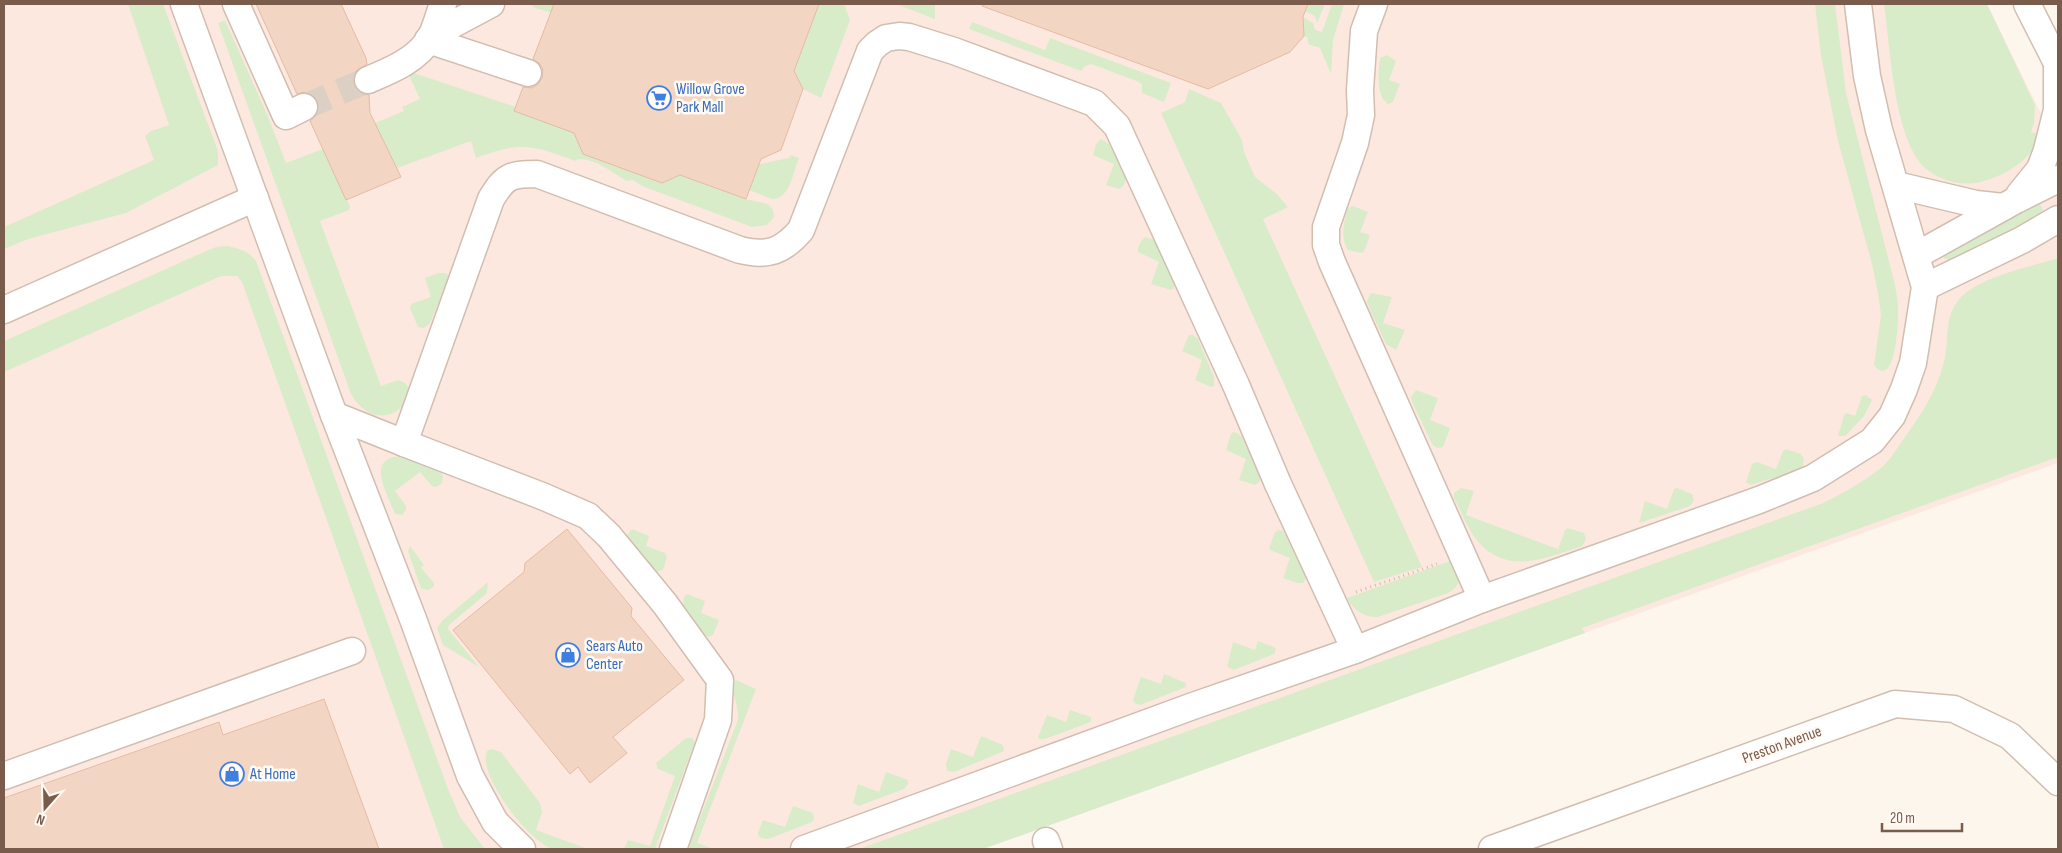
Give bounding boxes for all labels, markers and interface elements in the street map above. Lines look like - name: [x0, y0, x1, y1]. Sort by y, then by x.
- place label: Willow Grove Park Mall: [676, 80, 745, 117]
- supermarket icon: Willow Grove Park Mall: [646, 85, 672, 111]
- place label: Sears Auto Center: [586, 637, 643, 674]
- shop icon: Sears Auto Center: [555, 642, 581, 668]
- street label: Preston Avenue: [1740, 722, 1824, 768]
- shop icon: At Home: [219, 761, 245, 787]
- place label: At Home: [249, 765, 296, 784]
- north arrow: [20, 783, 70, 833]
- scale bar: [1882, 800, 1962, 832]
- text: 20 m: [1890, 809, 1915, 828]
- text: N: [34, 810, 47, 829]

